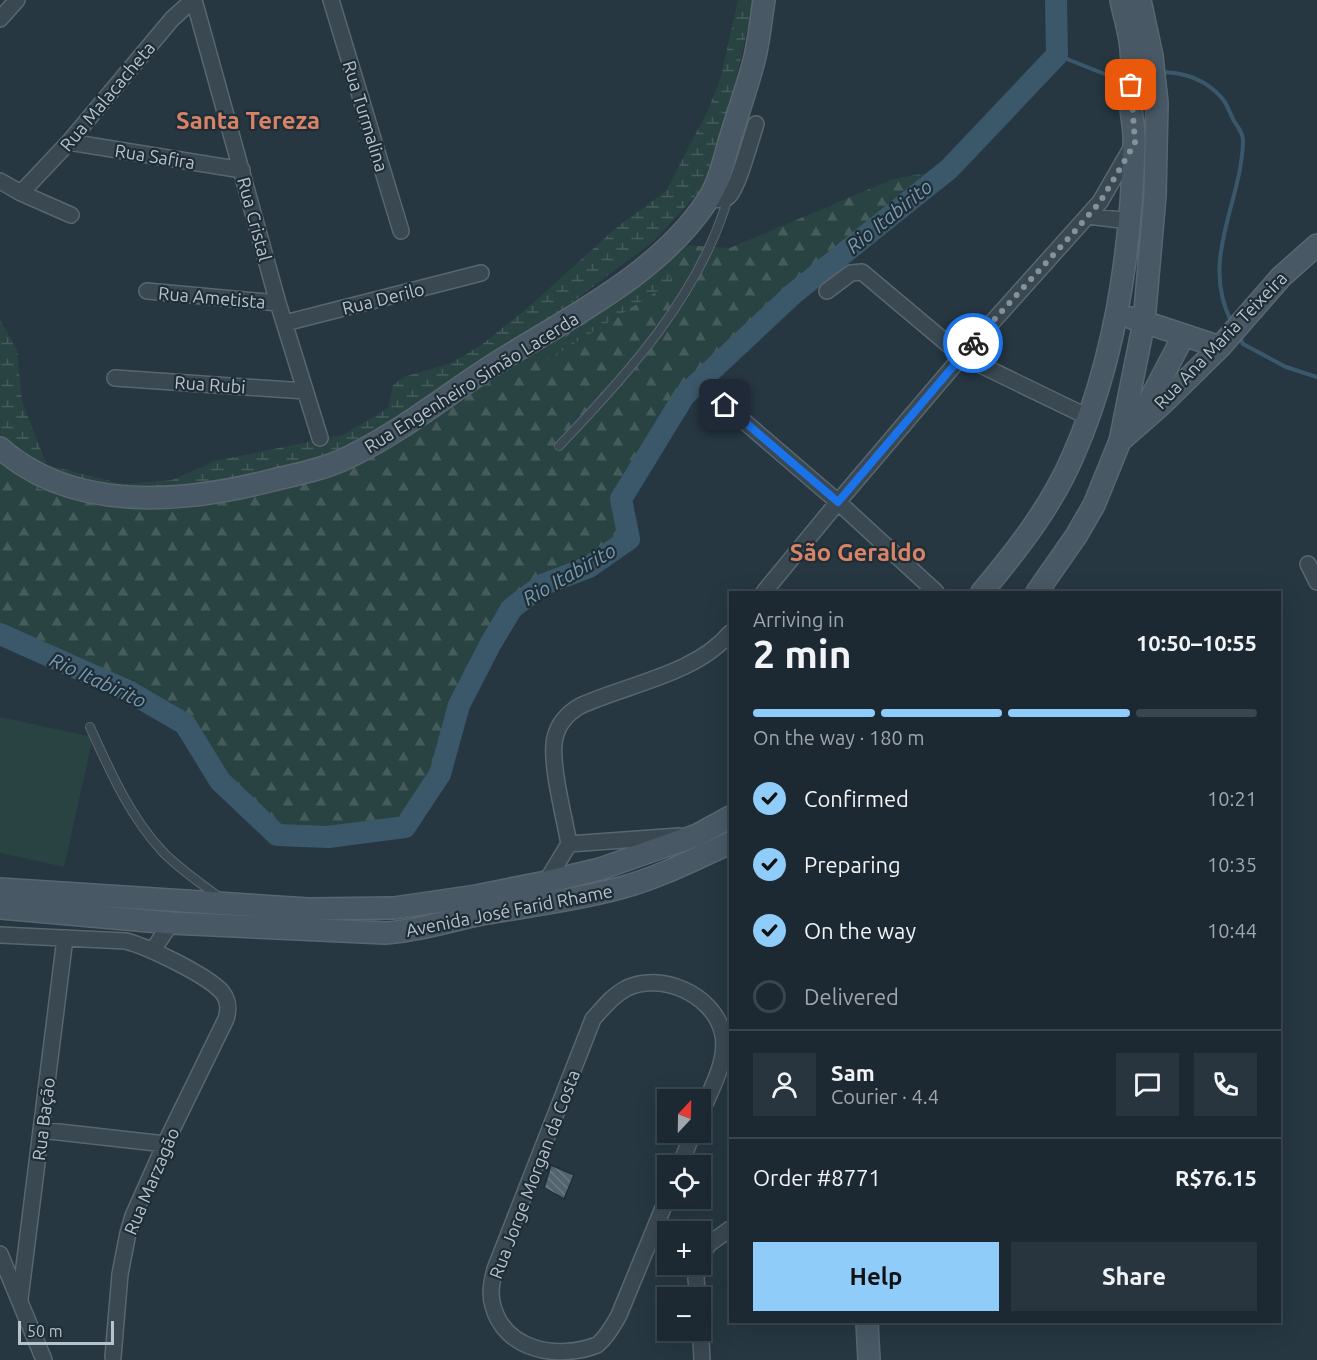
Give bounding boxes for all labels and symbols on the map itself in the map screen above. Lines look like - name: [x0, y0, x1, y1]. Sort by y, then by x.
- street label: Rua Malacacheta: [56, 37, 158, 155]
- street label: Rua Turmalina: [340, 58, 392, 174]
- pin: [1105, 59, 1156, 110]
- district label: Santa Tereza: [176, 107, 320, 134]
- street label: Rua Safira: [114, 140, 196, 172]
- water label: Rio Itabirito: [842, 174, 937, 257]
- street label: Rua Cristal: [234, 175, 276, 263]
- street label: Rua Ana Maria Teixeira: [1149, 267, 1291, 413]
- street label: Rua Derilo: [340, 278, 426, 318]
- street label: Rua Ametista: [158, 282, 266, 312]
- street label: Rua Engenheiro Simão Lacerda: [360, 308, 582, 456]
- courier: [943, 313, 1003, 373]
- street label: Rua Rubi: [174, 372, 246, 396]
- pin: [699, 379, 750, 430]
- water label: Rio Itabirito: [518, 538, 620, 610]
- district label: São Geraldo: [790, 539, 926, 566]
- water label: Rio Itabirito: [46, 648, 150, 712]
- street label: Avenida José Farid Rhame: [404, 880, 614, 940]
- street label: Rua Jorge Morgan da Costa: [485, 1067, 583, 1281]
- street label: Rua Bação: [28, 1076, 58, 1162]
- north arrow: [657, 1089, 711, 1143]
- street label: Rua Marzagão: [119, 1125, 183, 1237]
- scale bar: [18, 1318, 114, 1346]

